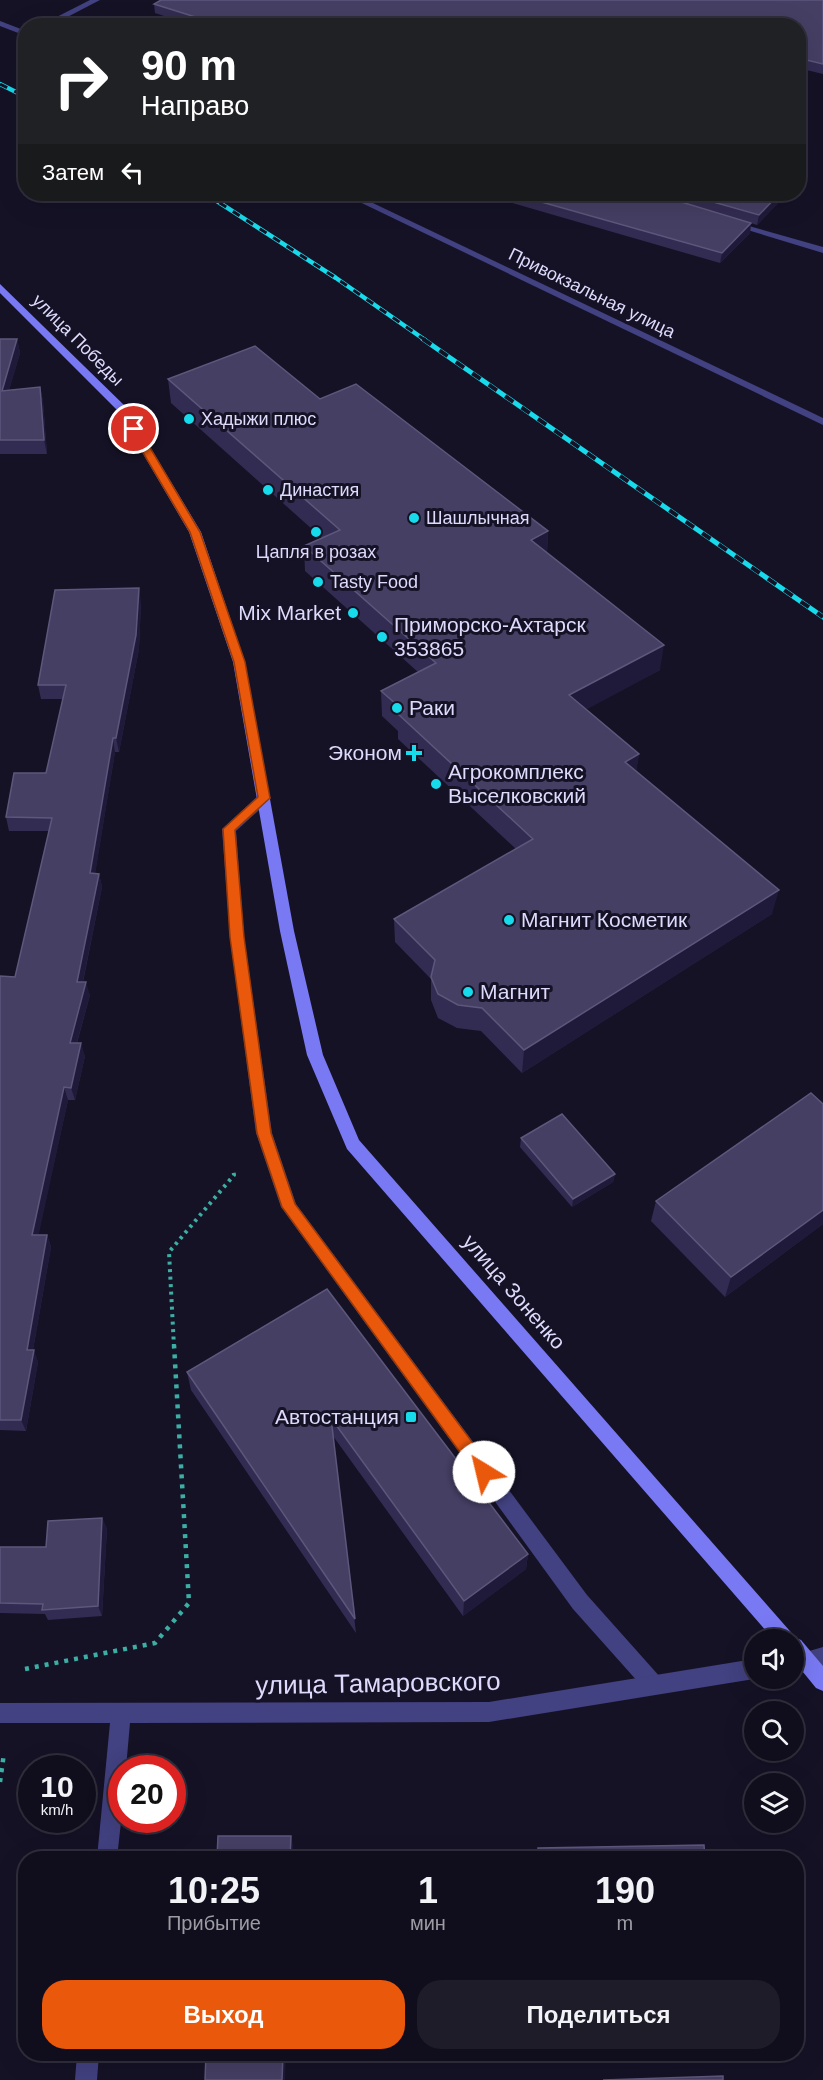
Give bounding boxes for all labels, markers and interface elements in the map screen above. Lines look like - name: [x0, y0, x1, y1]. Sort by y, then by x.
- icon: right: [42, 42, 120, 120]
- text: 90 m: [141, 42, 237, 89]
- text: Направо: [141, 91, 249, 121]
- icon: left: [116, 156, 149, 189]
- text: Затем: [42, 160, 104, 185]
- street label: Привокзальная улица: [505, 244, 679, 342]
- street label: улица Победы: [28, 290, 128, 390]
- pin: [108, 403, 159, 454]
- place label: Хадыжи плюс: [201, 409, 316, 429]
- icon: arrive: [117, 412, 150, 445]
- marker: Хадыжи плюс: [182, 412, 196, 426]
- place label: Династия: [280, 480, 359, 500]
- marker: Династия: [261, 483, 275, 497]
- place label: Шашлычная: [426, 508, 529, 528]
- marker: Шашлычная: [407, 511, 421, 525]
- marker: Цапля в розах: [309, 525, 323, 539]
- place label: Цапля в розах: [256, 542, 376, 562]
- place label: Tasty Food: [330, 572, 418, 592]
- marker: Tasty Food: [311, 575, 325, 589]
- place label: Mix Market: [238, 601, 341, 624]
- marker: Mix Market: [346, 606, 360, 620]
- place label: Приморско-Ахтарск 353865: [394, 613, 586, 660]
- marker: Приморско-Ахтарск 353865: [375, 630, 389, 644]
- place label: Раки: [409, 696, 455, 719]
- marker: Раки: [390, 701, 404, 715]
- place label: Эконом: [328, 741, 402, 764]
- marker: Эконом: [407, 746, 421, 760]
- place label: Агрокомплекс Выселковский: [448, 760, 586, 807]
- marker: Агрокомплекс Выселковский: [429, 777, 443, 791]
- place label: Магнит Косметик: [521, 908, 688, 931]
- marker: Магнит Косметик: [502, 913, 516, 927]
- place label: Магнит: [480, 980, 550, 1003]
- marker: Магнит: [461, 985, 475, 999]
- street label: улица Зоненко: [458, 1230, 570, 1354]
- place label: Автостанция: [275, 1405, 399, 1428]
- marker: Автостанция: [404, 1410, 418, 1424]
- position arrow: [452, 1440, 516, 1504]
- map controls: [744, 1629, 804, 1833]
- button: sound: [744, 1629, 804, 1689]
- street label: улица Тамаровского: [255, 1666, 501, 1700]
- button: search: [744, 1701, 804, 1761]
- speed limit sign: 20: [108, 1755, 186, 1833]
- text: 10: [40, 1770, 74, 1803]
- button: layers: [744, 1773, 804, 1833]
- text: km/h: [41, 1801, 73, 1818]
- text: 10:25: [168, 1870, 260, 1911]
- text: 1: [418, 1870, 438, 1911]
- text: 190: [595, 1870, 655, 1911]
- text: Прибытие: [167, 1912, 261, 1934]
- text: мин: [410, 1912, 446, 1934]
- text: m: [617, 1912, 633, 1934]
- button: Выход: [42, 1980, 405, 2049]
- button: Поделиться: [417, 1980, 780, 2049]

